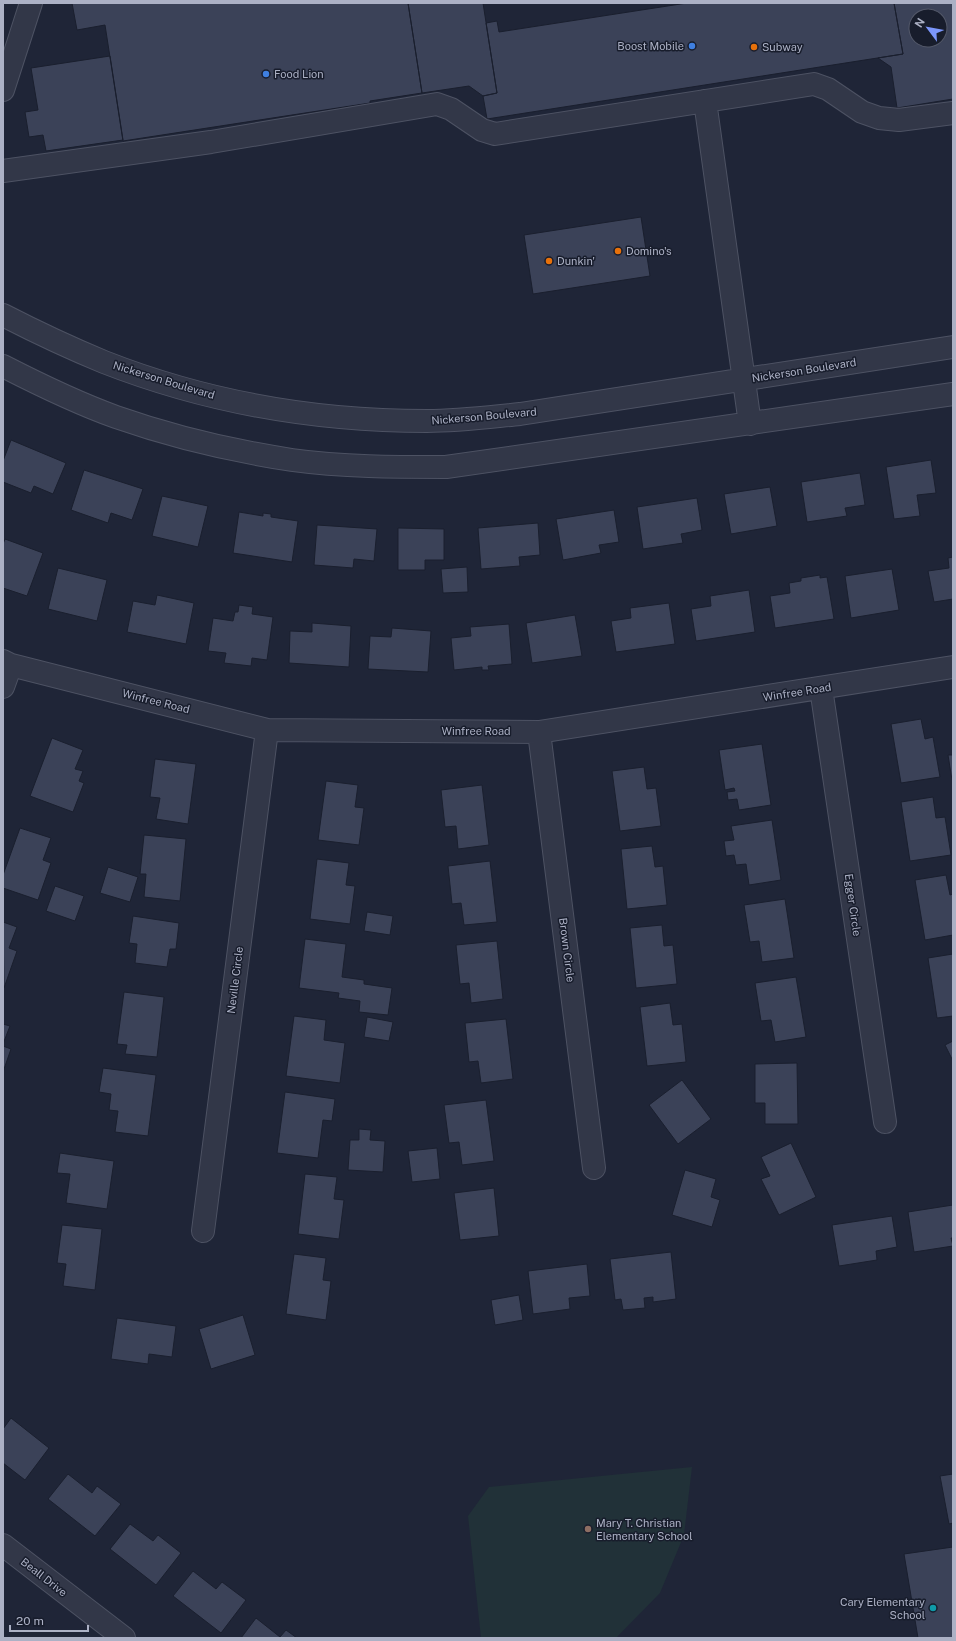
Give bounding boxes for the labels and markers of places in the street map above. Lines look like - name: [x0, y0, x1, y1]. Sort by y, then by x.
- place label: Boost Mobile: [617, 40, 684, 52]
- marker: Boost Mobile: [687, 41, 697, 51]
- place label: Subway: [762, 41, 803, 53]
- marker: Subway: [749, 42, 759, 52]
- place label: Food Lion: [274, 68, 324, 80]
- marker: Food Lion: [261, 69, 271, 79]
- place label: Domino's: [626, 245, 672, 257]
- marker: Domino's: [613, 246, 623, 256]
- place label: Dunkin': [557, 255, 595, 267]
- marker: Dunkin': [544, 256, 554, 266]
- place label: Mary T. Christian Elementary School: [596, 1517, 693, 1542]
- marker: Mary T. Christian Elementary School: [583, 1524, 593, 1534]
- place label: Cary Elementary School: [840, 1596, 925, 1621]
- marker: Cary Elementary School: [928, 1603, 938, 1613]

